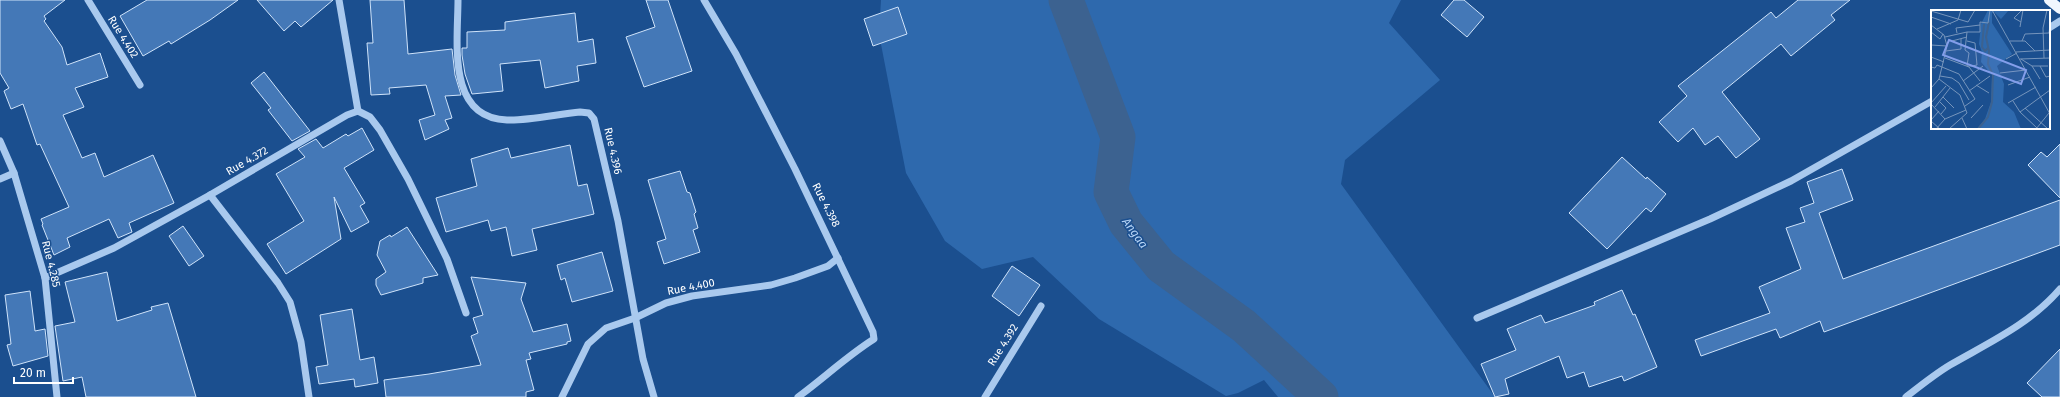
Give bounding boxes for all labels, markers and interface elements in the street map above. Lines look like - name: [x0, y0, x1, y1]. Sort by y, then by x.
- inset map: [1931, 10, 2050, 129]
- street label: Rue 4.402: [105, 13, 141, 61]
- street label: Rue 4.396: [601, 126, 625, 176]
- street label: Rue 4.372: [224, 144, 270, 178]
- street label: Rue 4.398: [809, 181, 843, 229]
- water label: Angaa: [1119, 214, 1151, 251]
- street label: Rue 4.285: [39, 239, 63, 289]
- street label: Rue 4.400: [666, 276, 716, 298]
- street label: Rue 4.392: [985, 322, 1021, 368]
- scale bar: [14, 359, 73, 385]
- text: 20 m: [20, 366, 46, 380]

